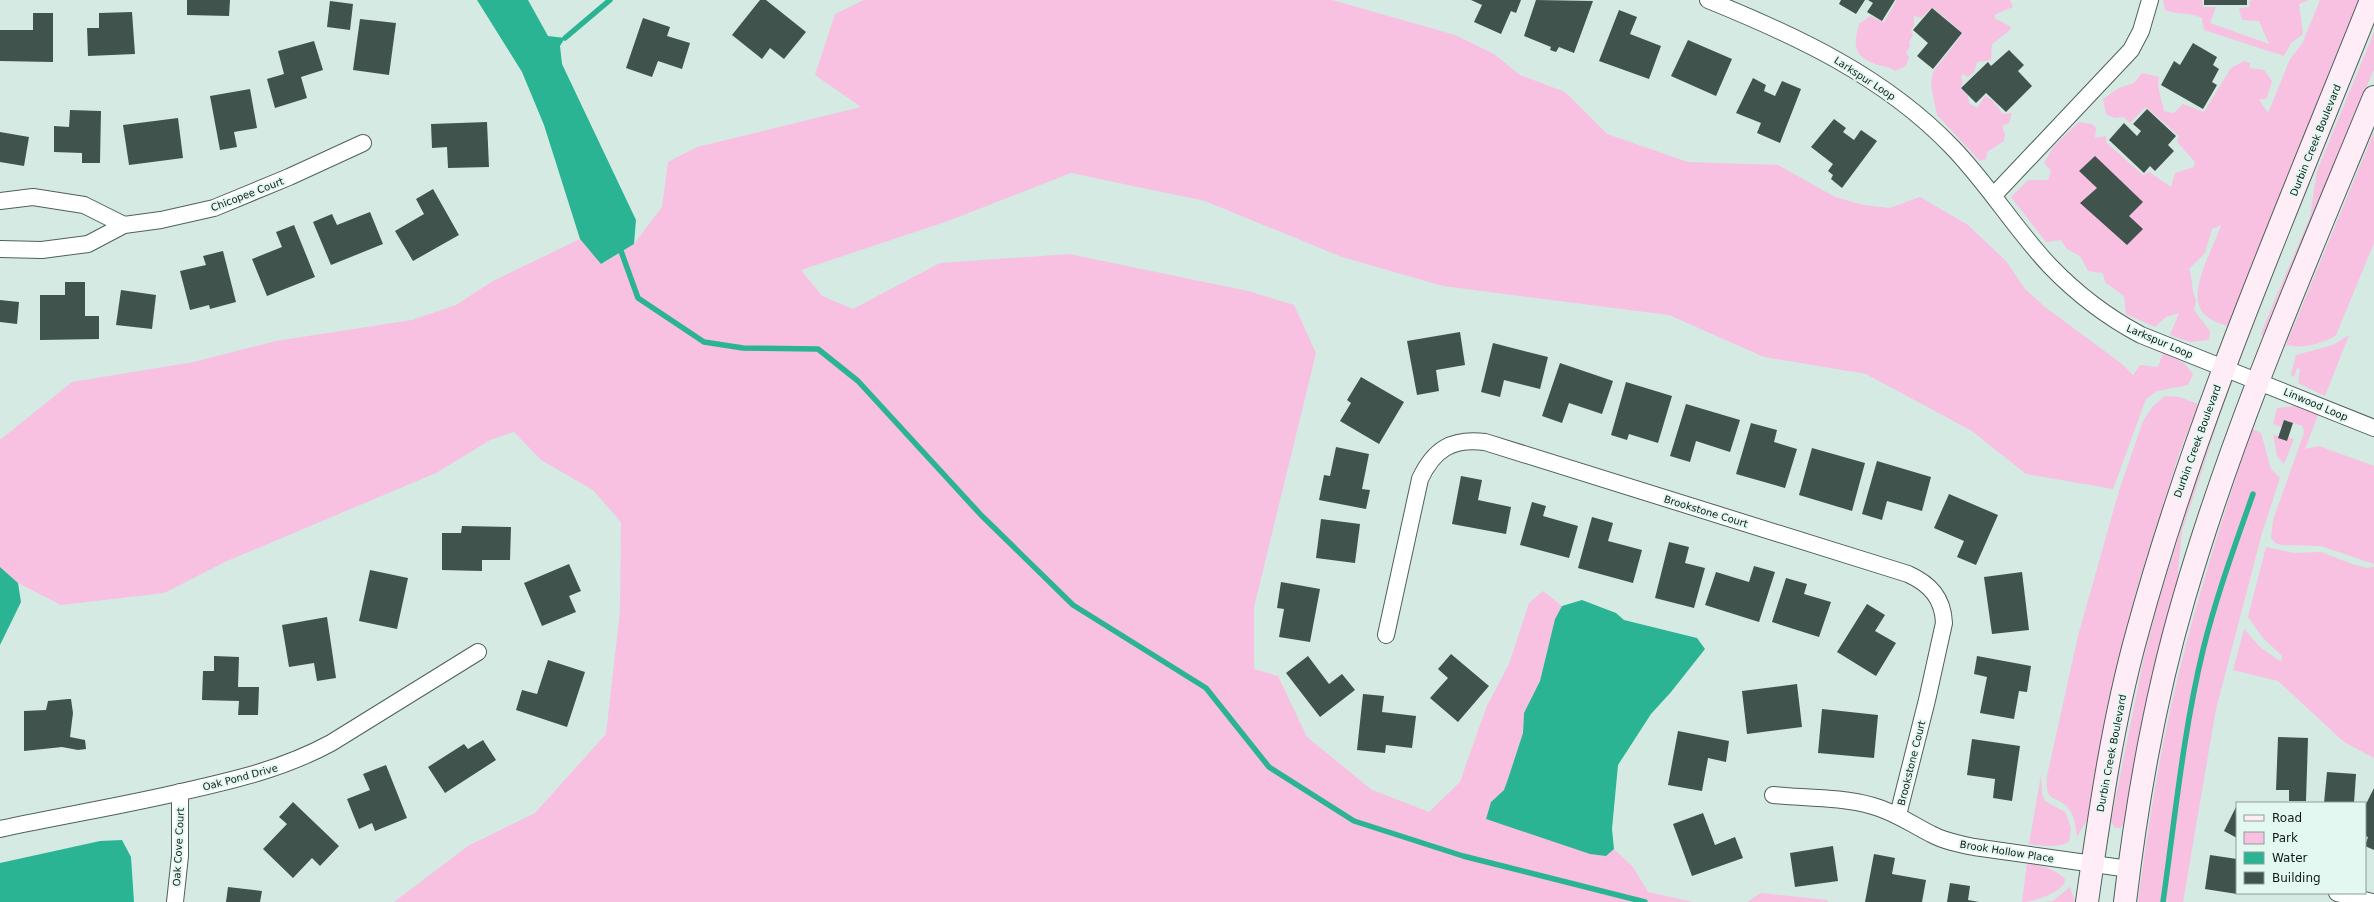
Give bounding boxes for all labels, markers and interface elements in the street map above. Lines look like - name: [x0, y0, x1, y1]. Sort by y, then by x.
- street label: Larkspur Loop: [1832, 55, 1897, 102]
- street label: Durbin Creek Boulevard: [2288, 83, 2343, 198]
- street label: Chicopee Court: [209, 176, 285, 213]
- street label: Larkspur Loop: [2125, 323, 2195, 360]
- street label: Durbin Creek Boulevard: [2172, 383, 2223, 499]
- street label: Linwood Loop: [2282, 386, 2350, 423]
- street label: Brookstone Court: [1663, 493, 1749, 530]
- street label: Durbin Creek Boulevard: [2095, 693, 2128, 813]
- street label: Brookstone Court: [1896, 719, 1927, 807]
- street label: Oak Pond Drive: [201, 762, 279, 793]
- legend: [2236, 802, 2366, 894]
- street label: Oak Cove Court: [171, 807, 186, 887]
- text: Road: [2272, 811, 2302, 825]
- text: Park: [2272, 831, 2298, 845]
- street label: Brook Hollow Place: [1959, 839, 2055, 864]
- text: Water: [2272, 851, 2308, 865]
- text: Building: [2272, 871, 2321, 885]

